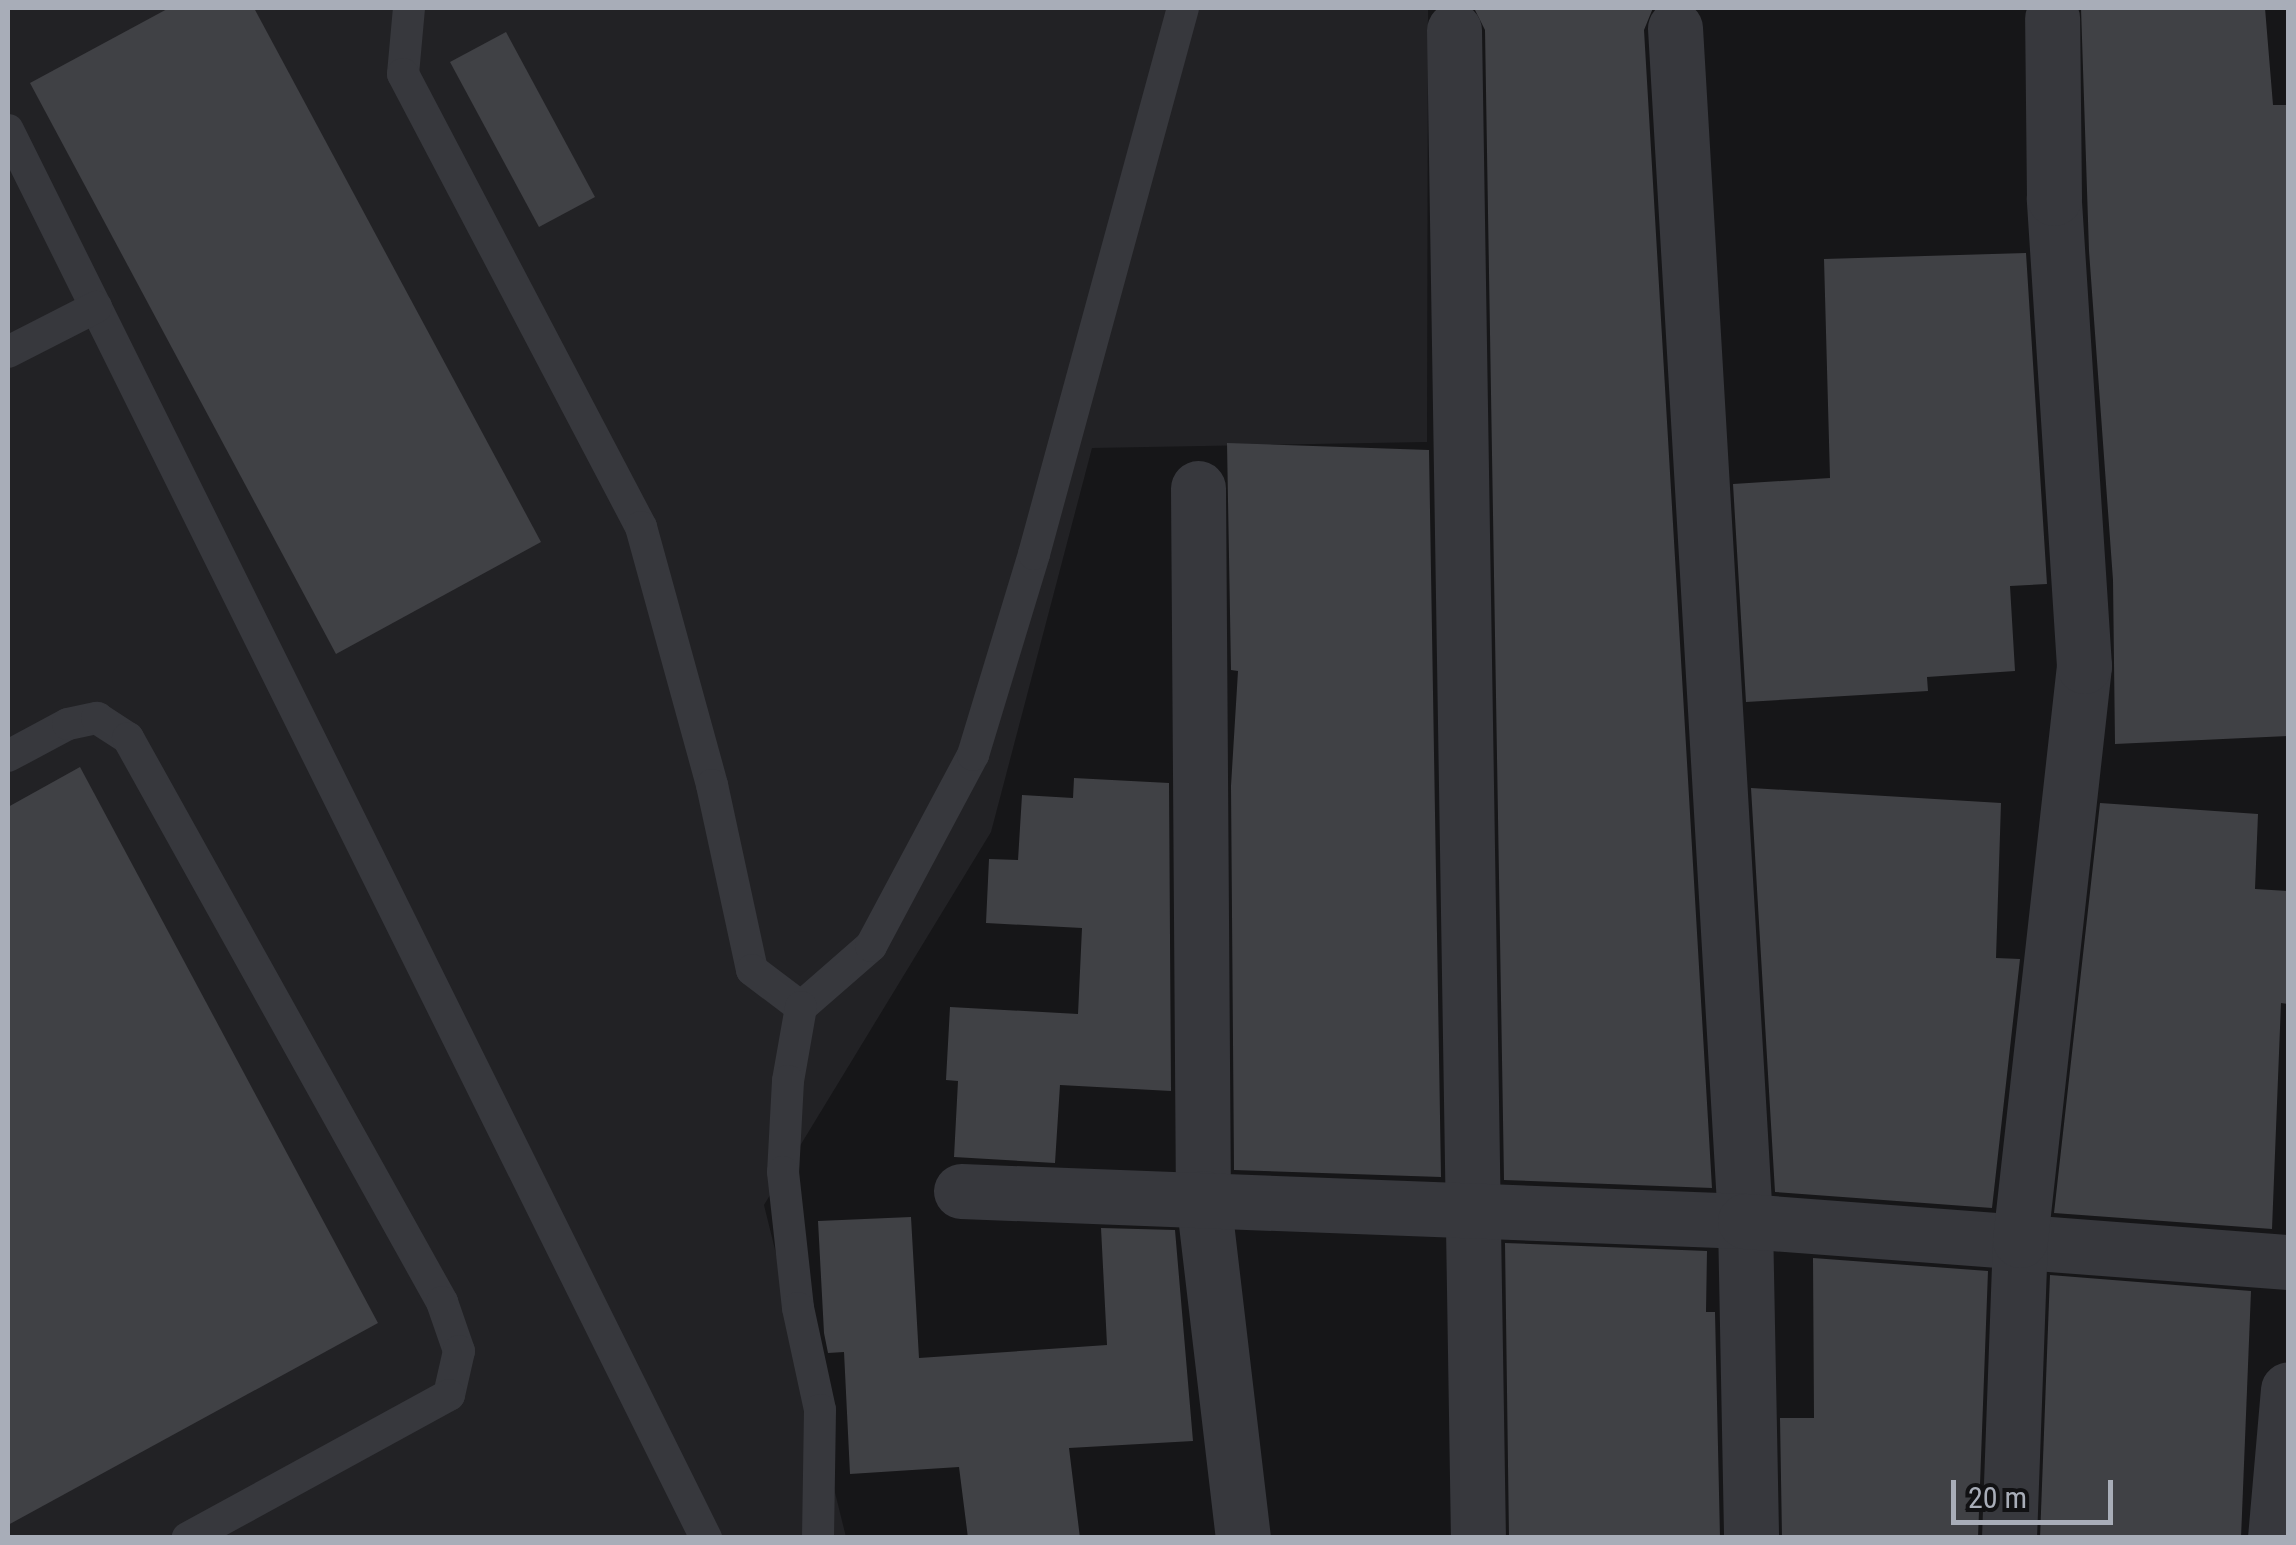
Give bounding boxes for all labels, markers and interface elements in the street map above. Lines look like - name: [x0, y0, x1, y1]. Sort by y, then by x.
- scale bar: [1956, 1460, 2118, 1522]
- text: 20 m: [1968, 1480, 2027, 1515]

